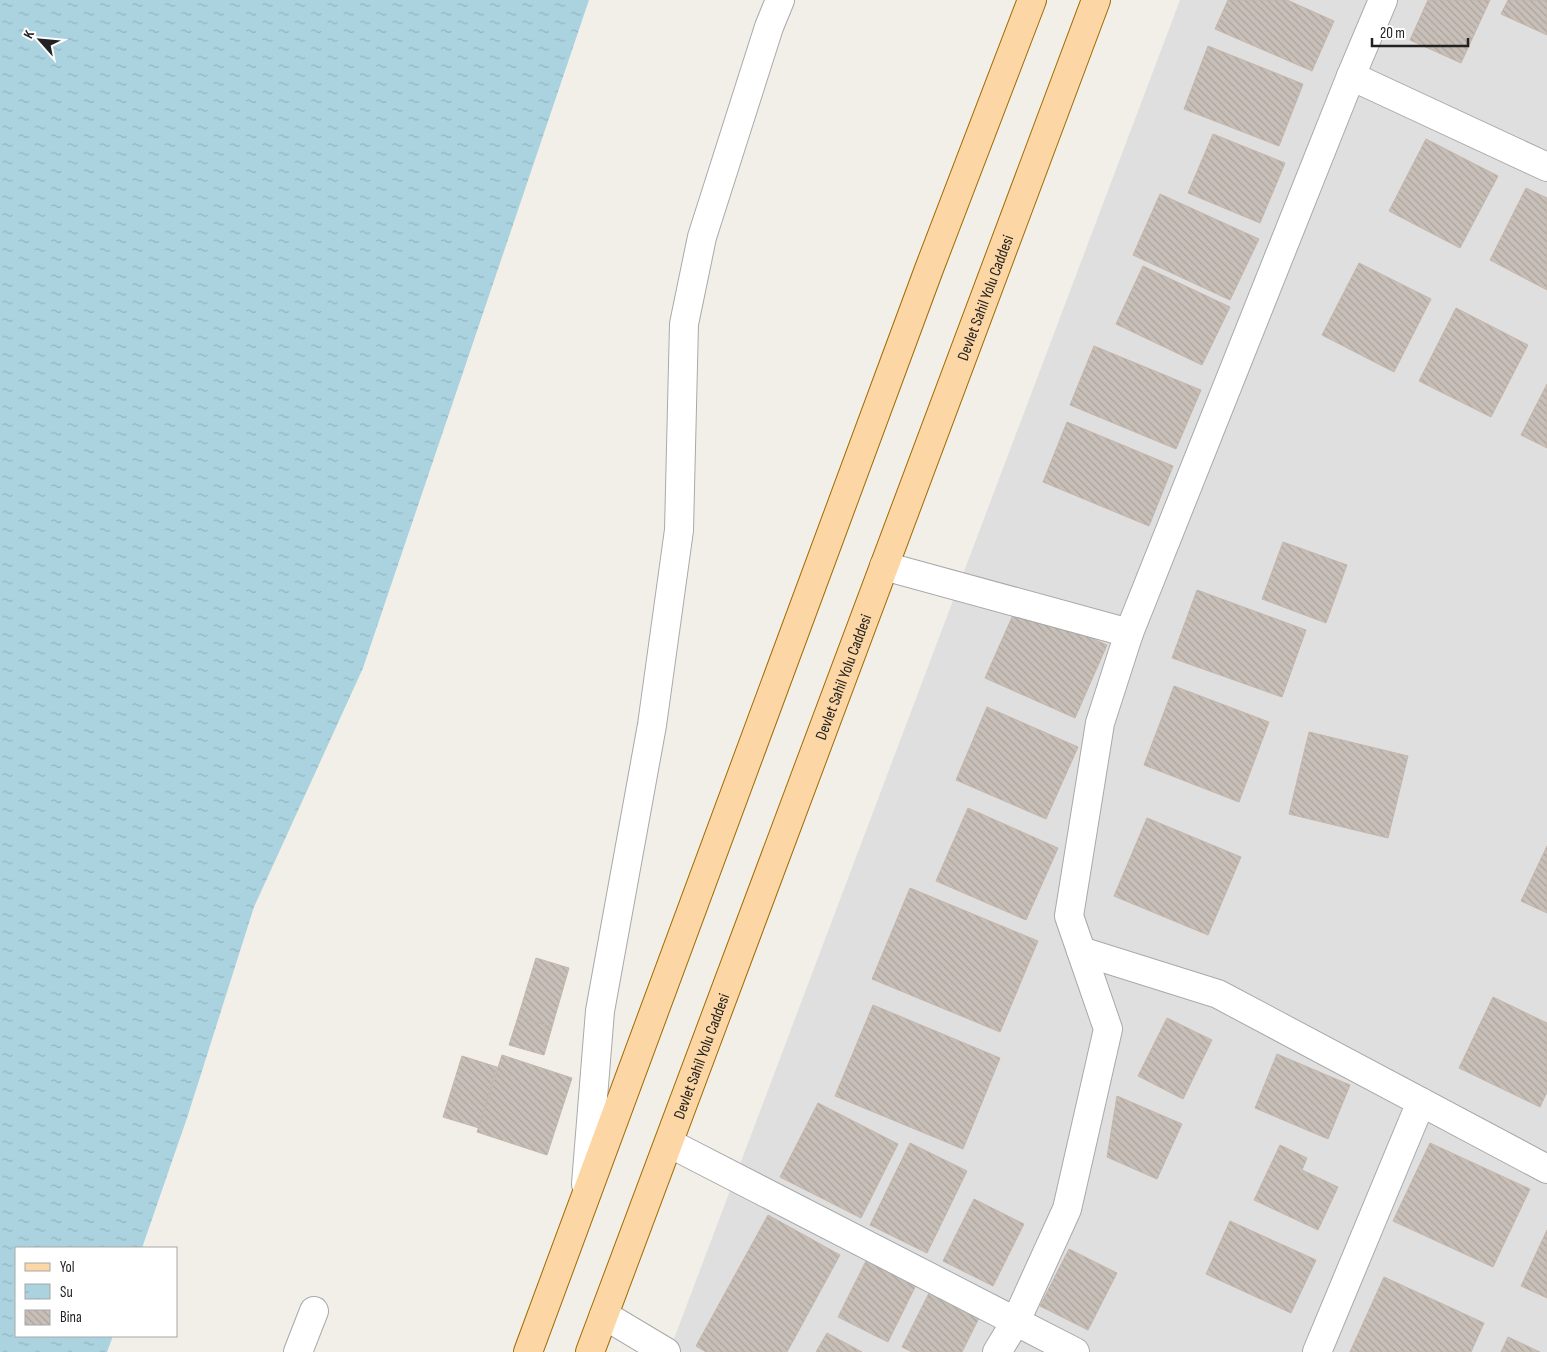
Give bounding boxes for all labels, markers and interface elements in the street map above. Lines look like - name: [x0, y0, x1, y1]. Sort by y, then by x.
- north arrow: [15, 15, 65, 65]
- scale bar: [1372, 15, 1468, 47]
- text: 20 m: [1380, 24, 1405, 43]
- text: K: [20, 27, 38, 41]
- street label: Devlet Sahil Yolu Caddesi: [954, 233, 1018, 363]
- street label: Devlet Sahil Yolu Caddesi: [812, 612, 876, 743]
- street label: Devlet Sahil Yolu Caddesi: [670, 991, 734, 1122]
- legend: [15, 1247, 178, 1337]
- text: Yol: [60, 1258, 75, 1277]
- text: Su: [60, 1283, 73, 1302]
- text: Bina: [60, 1308, 82, 1327]

